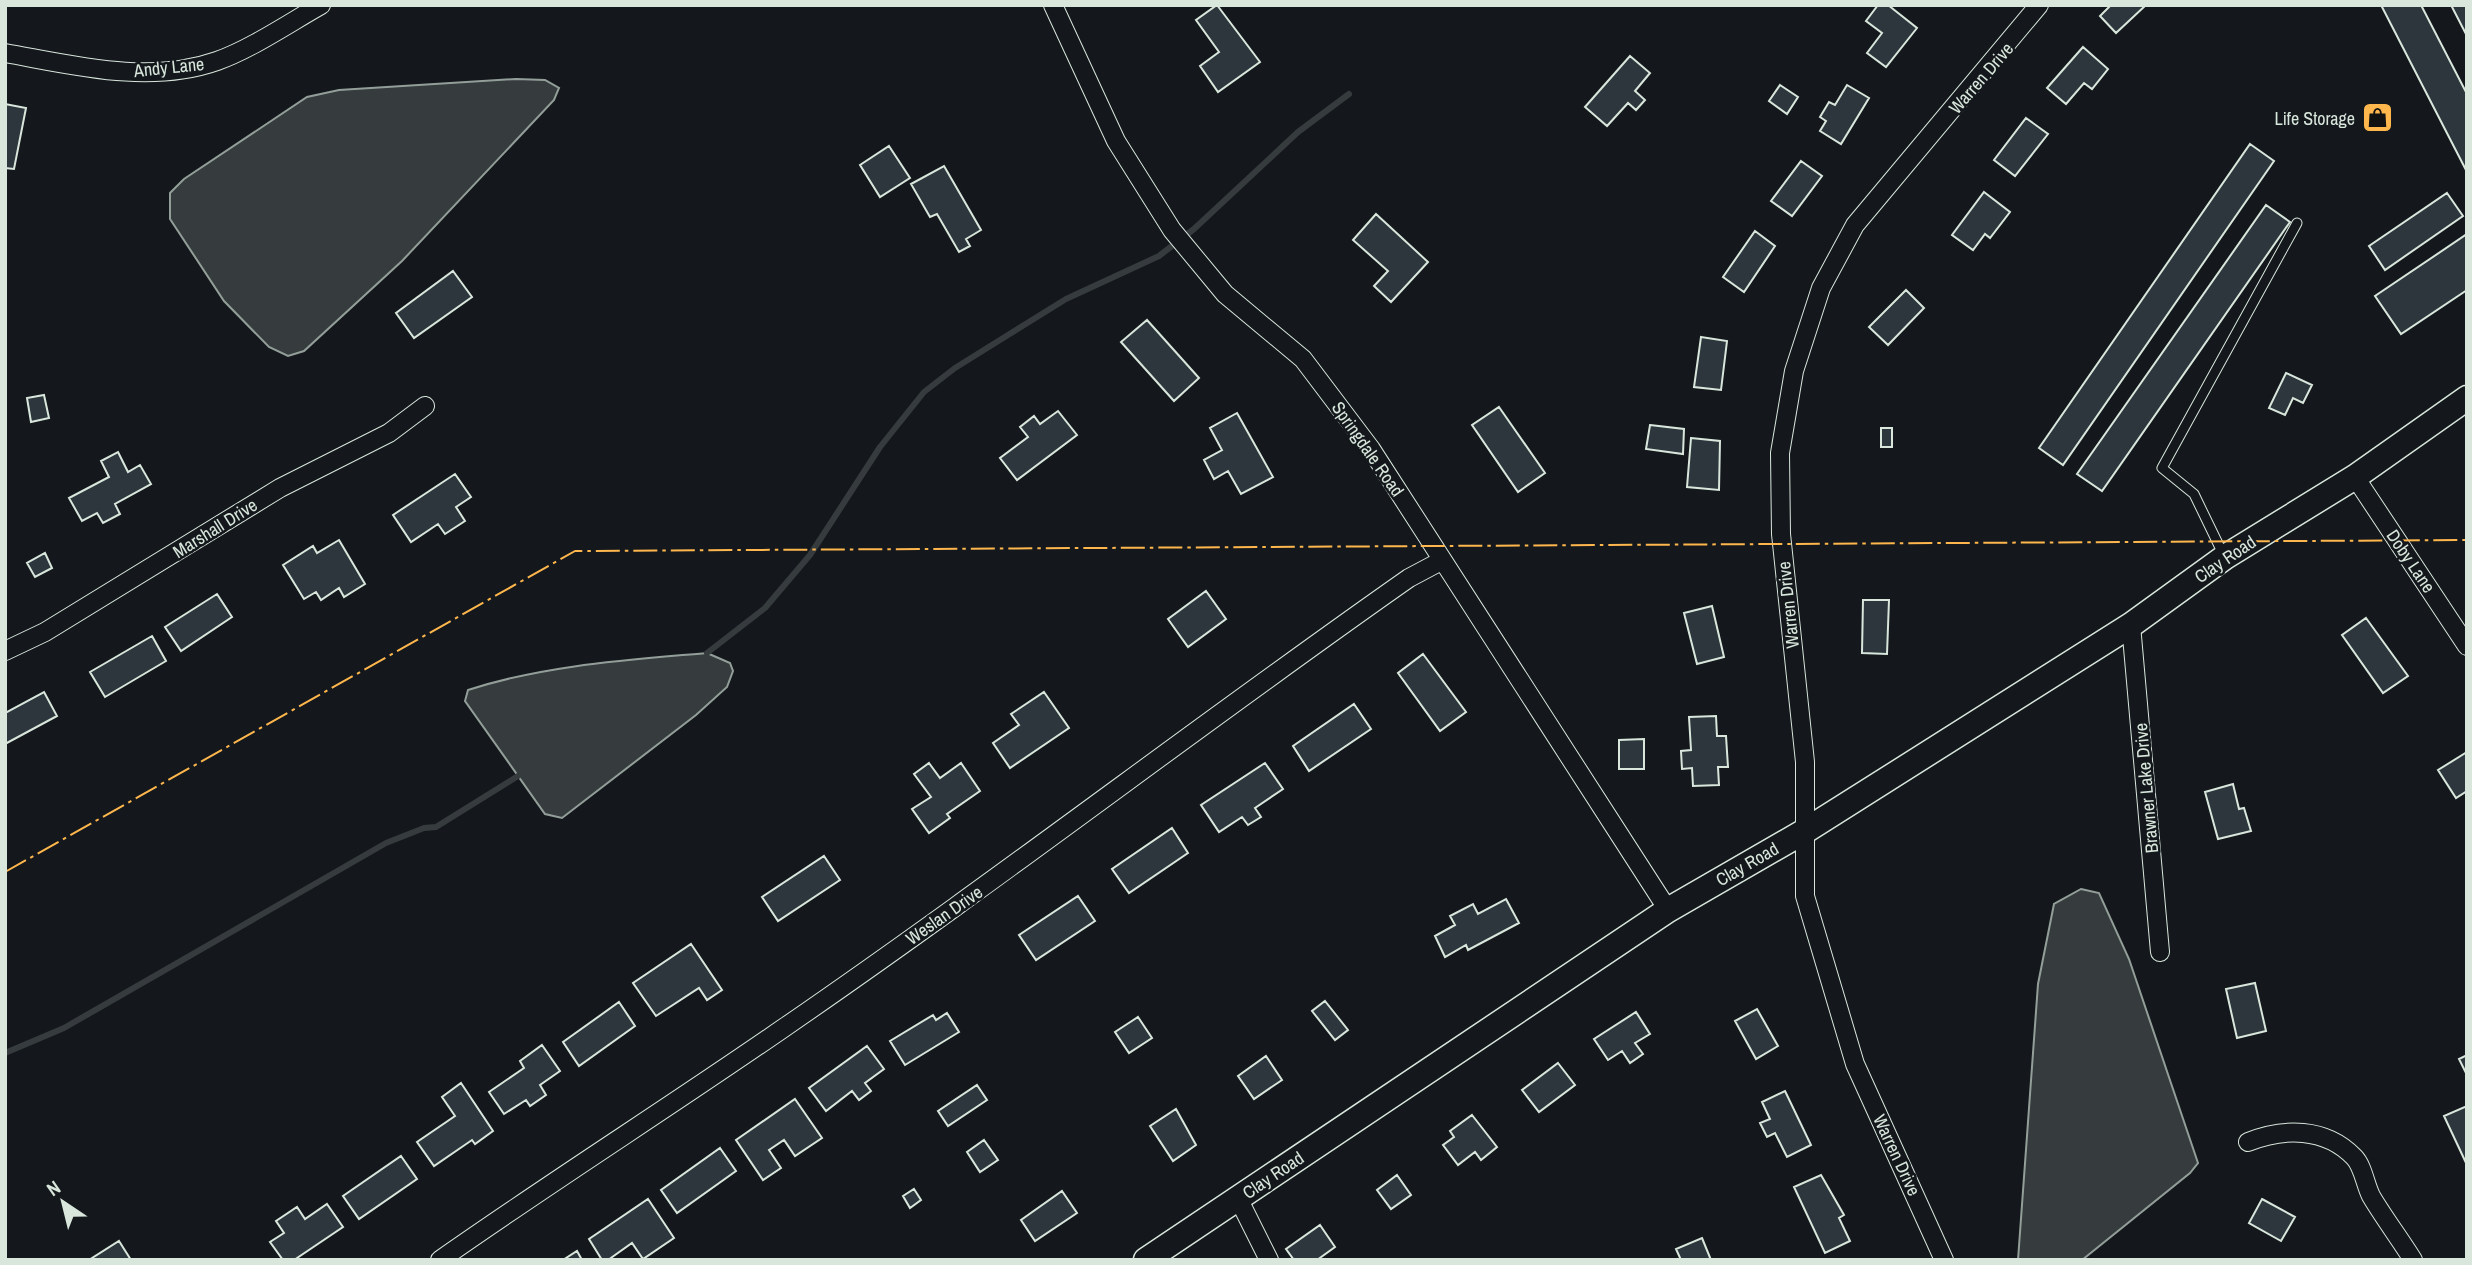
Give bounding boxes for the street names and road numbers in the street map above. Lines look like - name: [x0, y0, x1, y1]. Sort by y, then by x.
- street label: Warren Drive: [1943, 37, 2019, 119]
- street label: Andy Lane: [132, 51, 205, 83]
- street label: Springdale Road: [1326, 396, 1410, 502]
- street label: Marshall Drive: [168, 492, 262, 564]
- street label: Doby Lane: [2381, 524, 2441, 598]
- street label: Clay Road: [2189, 529, 2261, 589]
- street label: Warren Drive: [1771, 560, 1805, 650]
- street label: Brawner Lake Drive: [2128, 722, 2164, 854]
- street label: Clay Road: [1711, 836, 1783, 892]
- street label: Weslan Drive: [901, 879, 987, 951]
- street label: Warren Drive: [1867, 1110, 1927, 1200]
- street label: Clay Road: [1237, 1145, 1309, 1205]

